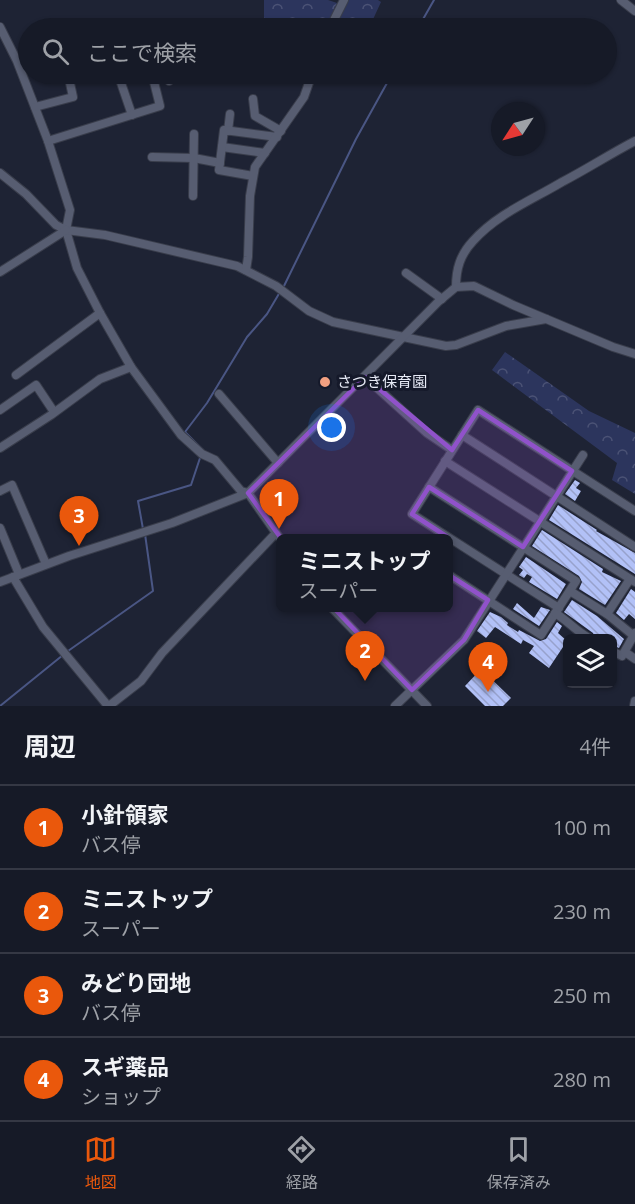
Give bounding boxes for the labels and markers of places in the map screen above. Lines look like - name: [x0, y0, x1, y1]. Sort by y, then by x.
- place label: さつき保育園: [337, 371, 427, 391]
- marker: さつき保育園: [318, 375, 332, 389]
- pin: 1: [260, 480, 298, 529]
- pin: 3: [60, 496, 98, 546]
- pin: 2: [346, 632, 385, 681]
- pin: 4: [468, 642, 508, 692]

